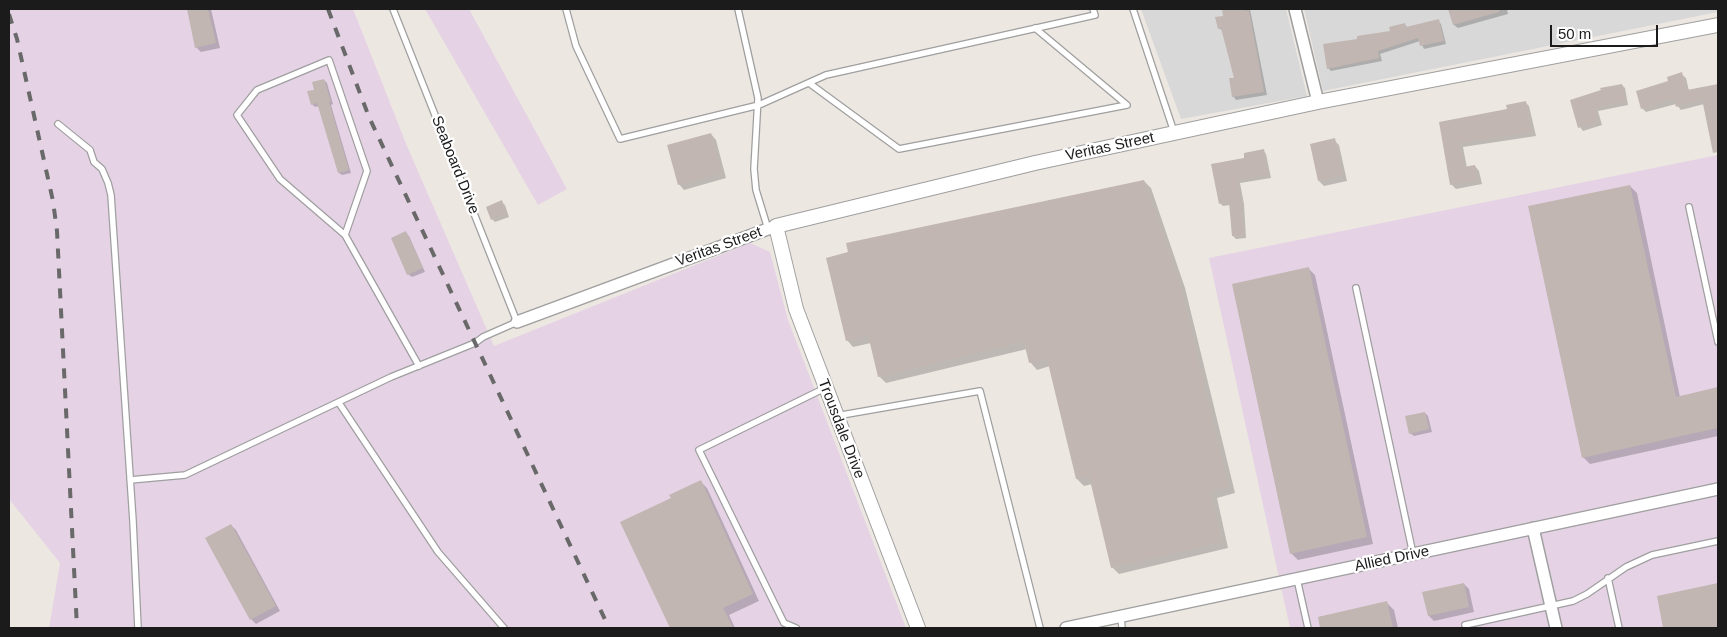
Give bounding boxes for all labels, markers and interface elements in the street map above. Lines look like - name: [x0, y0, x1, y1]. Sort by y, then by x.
- scale bar: [1552, 15, 1660, 47]
- text: 50 m: [1558, 25, 1591, 42]
- street label: Seaboard Drive: [427, 113, 483, 217]
- street label: Veritas Street: [1064, 129, 1156, 165]
- street label: Veritas Street: [674, 223, 764, 271]
- street label: Trousdale Drive: [814, 377, 868, 481]
- street label: Allied Drive: [1353, 542, 1431, 576]

